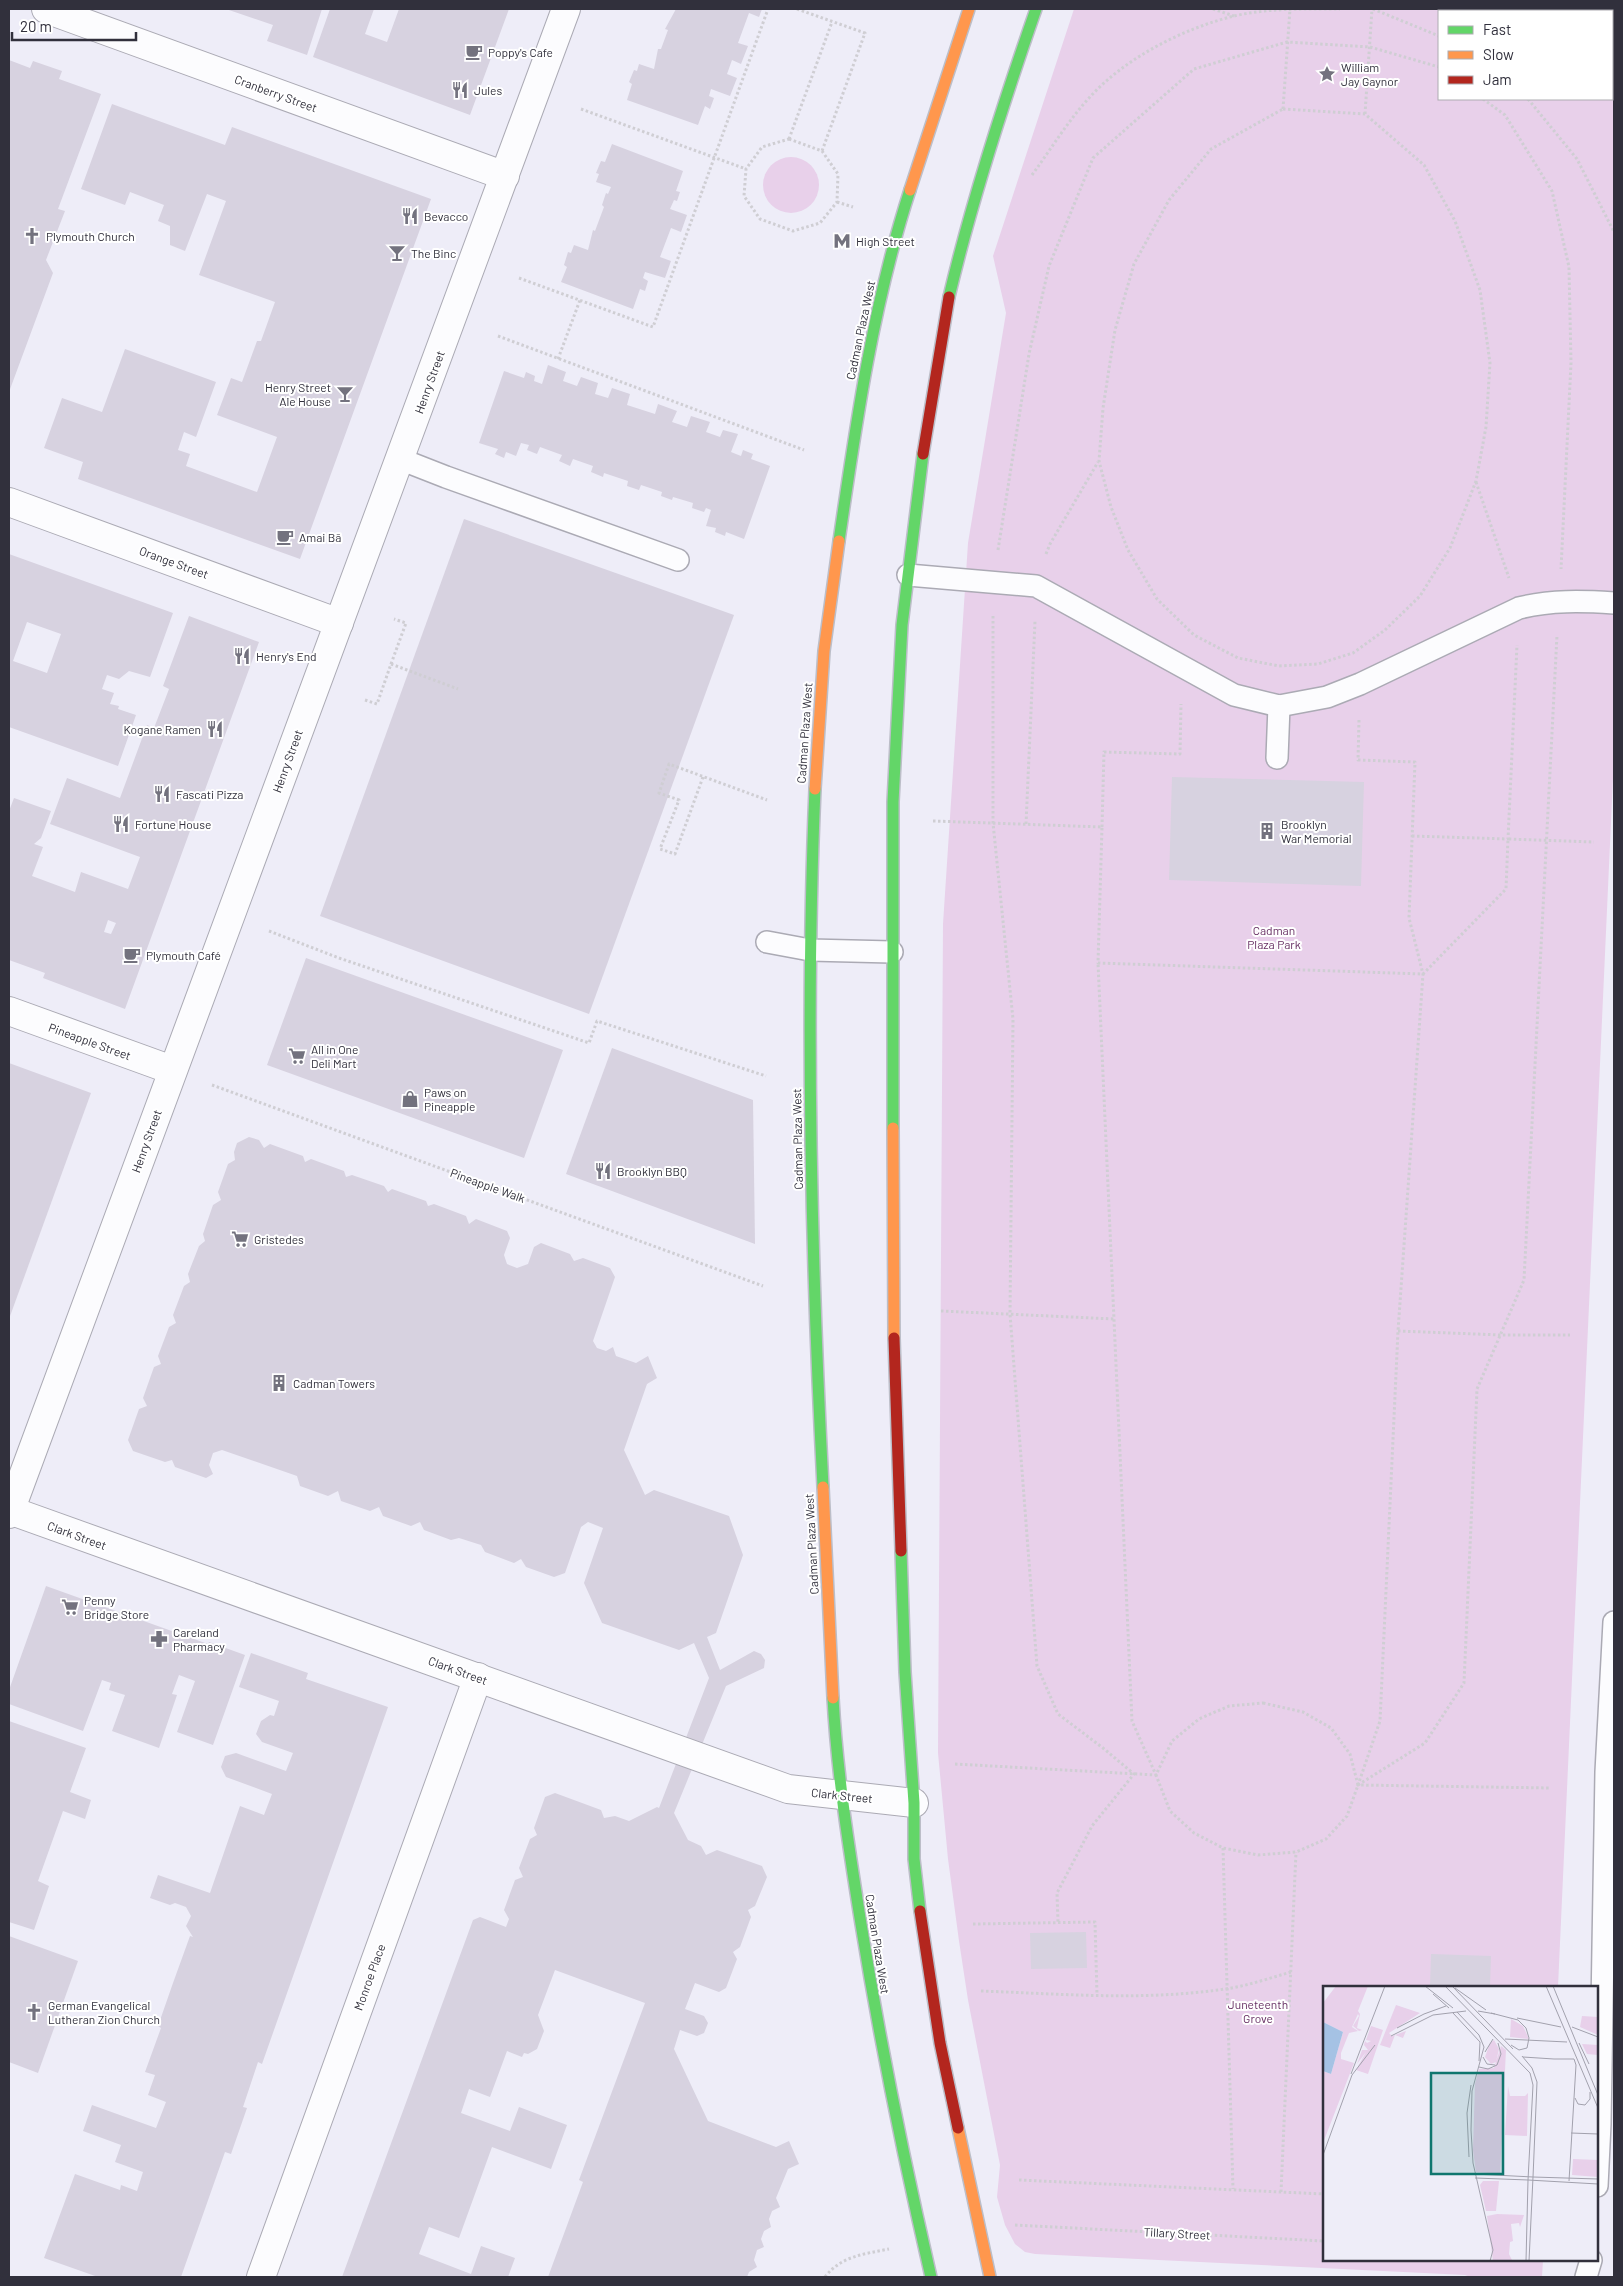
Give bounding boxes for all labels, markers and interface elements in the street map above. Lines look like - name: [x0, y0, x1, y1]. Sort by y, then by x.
- scale bar: [12, 10, 136, 42]
- legend: [1438, 10, 1613, 100]
- text: 20 m: [20, 17, 52, 35]
- text: Fast: [1483, 20, 1511, 38]
- cafe icon: Poppy's Cafe: [464, 42, 484, 62]
- place label: Poppy's Cafe: [488, 45, 553, 59]
- text: Slow: [1483, 45, 1514, 63]
- place label: William Jay Gaynor: [1341, 60, 1399, 88]
- place icon: William Jay Gaynor: [1317, 64, 1337, 84]
- text: Jam: [1483, 70, 1512, 88]
- street label: Cranberry Street: [233, 72, 319, 114]
- restaurant icon: Jules: [450, 80, 470, 100]
- place label: Jules: [474, 83, 502, 97]
- restaurant icon: Bevacco: [400, 206, 420, 226]
- place label: Bevacco: [424, 209, 468, 223]
- church icon: Plymouth Church: [22, 226, 42, 246]
- place label: Plymouth Church: [46, 229, 135, 243]
- metro station icon: High Street: [832, 231, 852, 251]
- place label: High Street: [856, 234, 915, 248]
- bar icon: The Binc: [387, 243, 407, 263]
- place label: The Binc: [411, 246, 456, 260]
- street label: Cadman Plaza West: [843, 279, 877, 381]
- street label: Henry Street: [411, 349, 447, 415]
- place label: Henry Street Ale House: [265, 380, 331, 408]
- bar icon: Henry Street Ale House: [335, 384, 355, 404]
- cafe icon: Amai Bā: [275, 527, 295, 547]
- place label: Amai Bā: [299, 530, 341, 544]
- street label: Orange Street: [138, 543, 210, 581]
- restaurant icon: Henry's End: [232, 646, 252, 666]
- place label: Henry's End: [256, 649, 317, 663]
- street label: Cadman Plaza West: [793, 682, 815, 784]
- restaurant icon: Kogane Ramen: [205, 719, 225, 739]
- place label: Kogane Ramen: [123, 722, 201, 736]
- street label: Henry Street: [269, 728, 305, 794]
- restaurant icon: Fascati Pizza: [152, 784, 172, 804]
- place label: Fascati Pizza: [176, 787, 243, 801]
- restaurant icon: Fortune House: [111, 814, 131, 834]
- place label: Fortune House: [135, 817, 211, 831]
- place label: Brooklyn War Memorial: [1281, 817, 1352, 845]
- building icon: Brooklyn War Memorial: [1257, 821, 1277, 841]
- park label: Cadman Plaza Park: [1247, 923, 1301, 951]
- cafe icon: Plymouth Café: [122, 945, 142, 965]
- place label: Plymouth Café: [146, 948, 221, 962]
- street label: Pineapple Street: [47, 1020, 133, 1062]
- place label: All in One Deli Mart: [311, 1042, 358, 1070]
- supermarket icon: All in One Deli Mart: [287, 1046, 307, 1066]
- place label: Paws on Pineapple: [424, 1085, 475, 1113]
- street label: Cadman Plaza West: [789, 1088, 805, 1190]
- shop icon: Paws on Pineapple: [400, 1089, 420, 1109]
- street label: Henry Street: [128, 1108, 164, 1174]
- restaurant icon: Brooklyn BBQ: [593, 1161, 613, 1181]
- place label: Brooklyn BBQ: [617, 1164, 687, 1178]
- street label: Pineapple Walk: [449, 1165, 527, 1205]
- supermarket icon: Gristedes: [230, 1229, 250, 1249]
- place label: Gristedes: [254, 1232, 304, 1246]
- building icon: Cadman Towers: [269, 1373, 289, 1393]
- place label: Cadman Towers: [293, 1376, 375, 1390]
- street label: Cadman Plaza West: [801, 1493, 821, 1595]
- street label: Clark Street: [46, 1518, 108, 1552]
- place label: Penny Bridge Store: [84, 1593, 149, 1621]
- supermarket icon: Penny Bridge Store: [60, 1597, 80, 1617]
- place label: Careland Pharmacy: [173, 1625, 225, 1653]
- pharmacy icon: Careland Pharmacy: [149, 1629, 169, 1649]
- street label: Clark Street: [427, 1653, 489, 1687]
- street label: Clark Street: [811, 1785, 873, 1805]
- street label: Cadman Plaza West: [863, 1893, 893, 1995]
- street label: Monroe Place: [350, 1942, 388, 2012]
- inset map: [1323, 1986, 1598, 2261]
- park label: Juneteenth Grove: [1228, 1997, 1288, 2025]
- place label: German Evangelical Lutheran Zion Church: [48, 1998, 160, 2026]
- church icon: German Evangelical Lutheran Zion Church: [24, 2002, 44, 2022]
- street label: Tillary Street: [1143, 2224, 1211, 2242]

